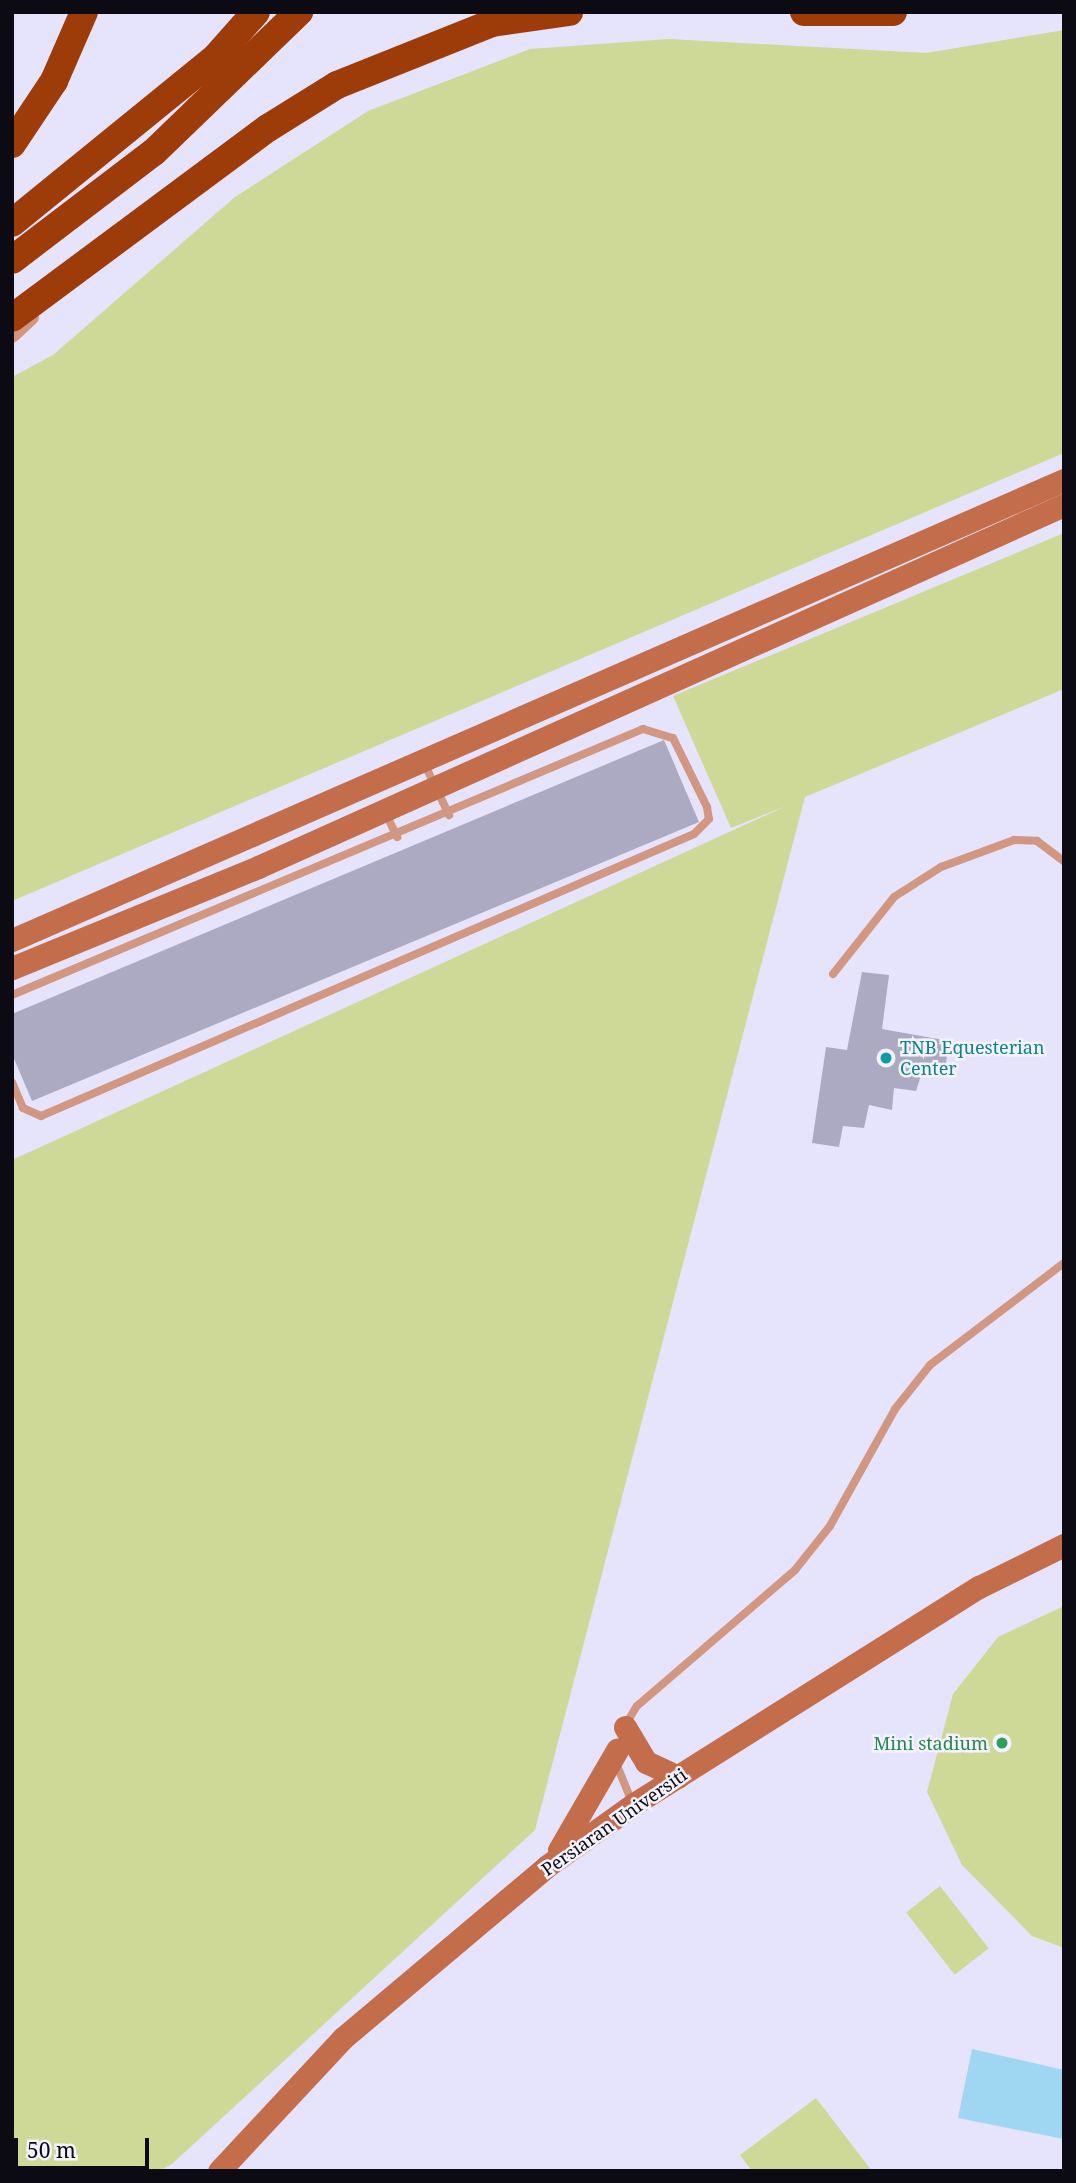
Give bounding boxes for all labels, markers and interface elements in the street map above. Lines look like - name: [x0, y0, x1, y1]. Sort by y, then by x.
- place label: TNB Equesterian Center: [900, 1037, 1045, 1080]
- marker: TNB Equesterian Center: [878, 1050, 894, 1066]
- place label: Mini stadium: [873, 1732, 988, 1754]
- marker: Mini stadium: [994, 1735, 1010, 1751]
- street label: Persiaran Universiti: [537, 1764, 691, 1880]
- scale bar: [18, 2124, 152, 2168]
- text: 50 m: [27, 2136, 76, 2164]

